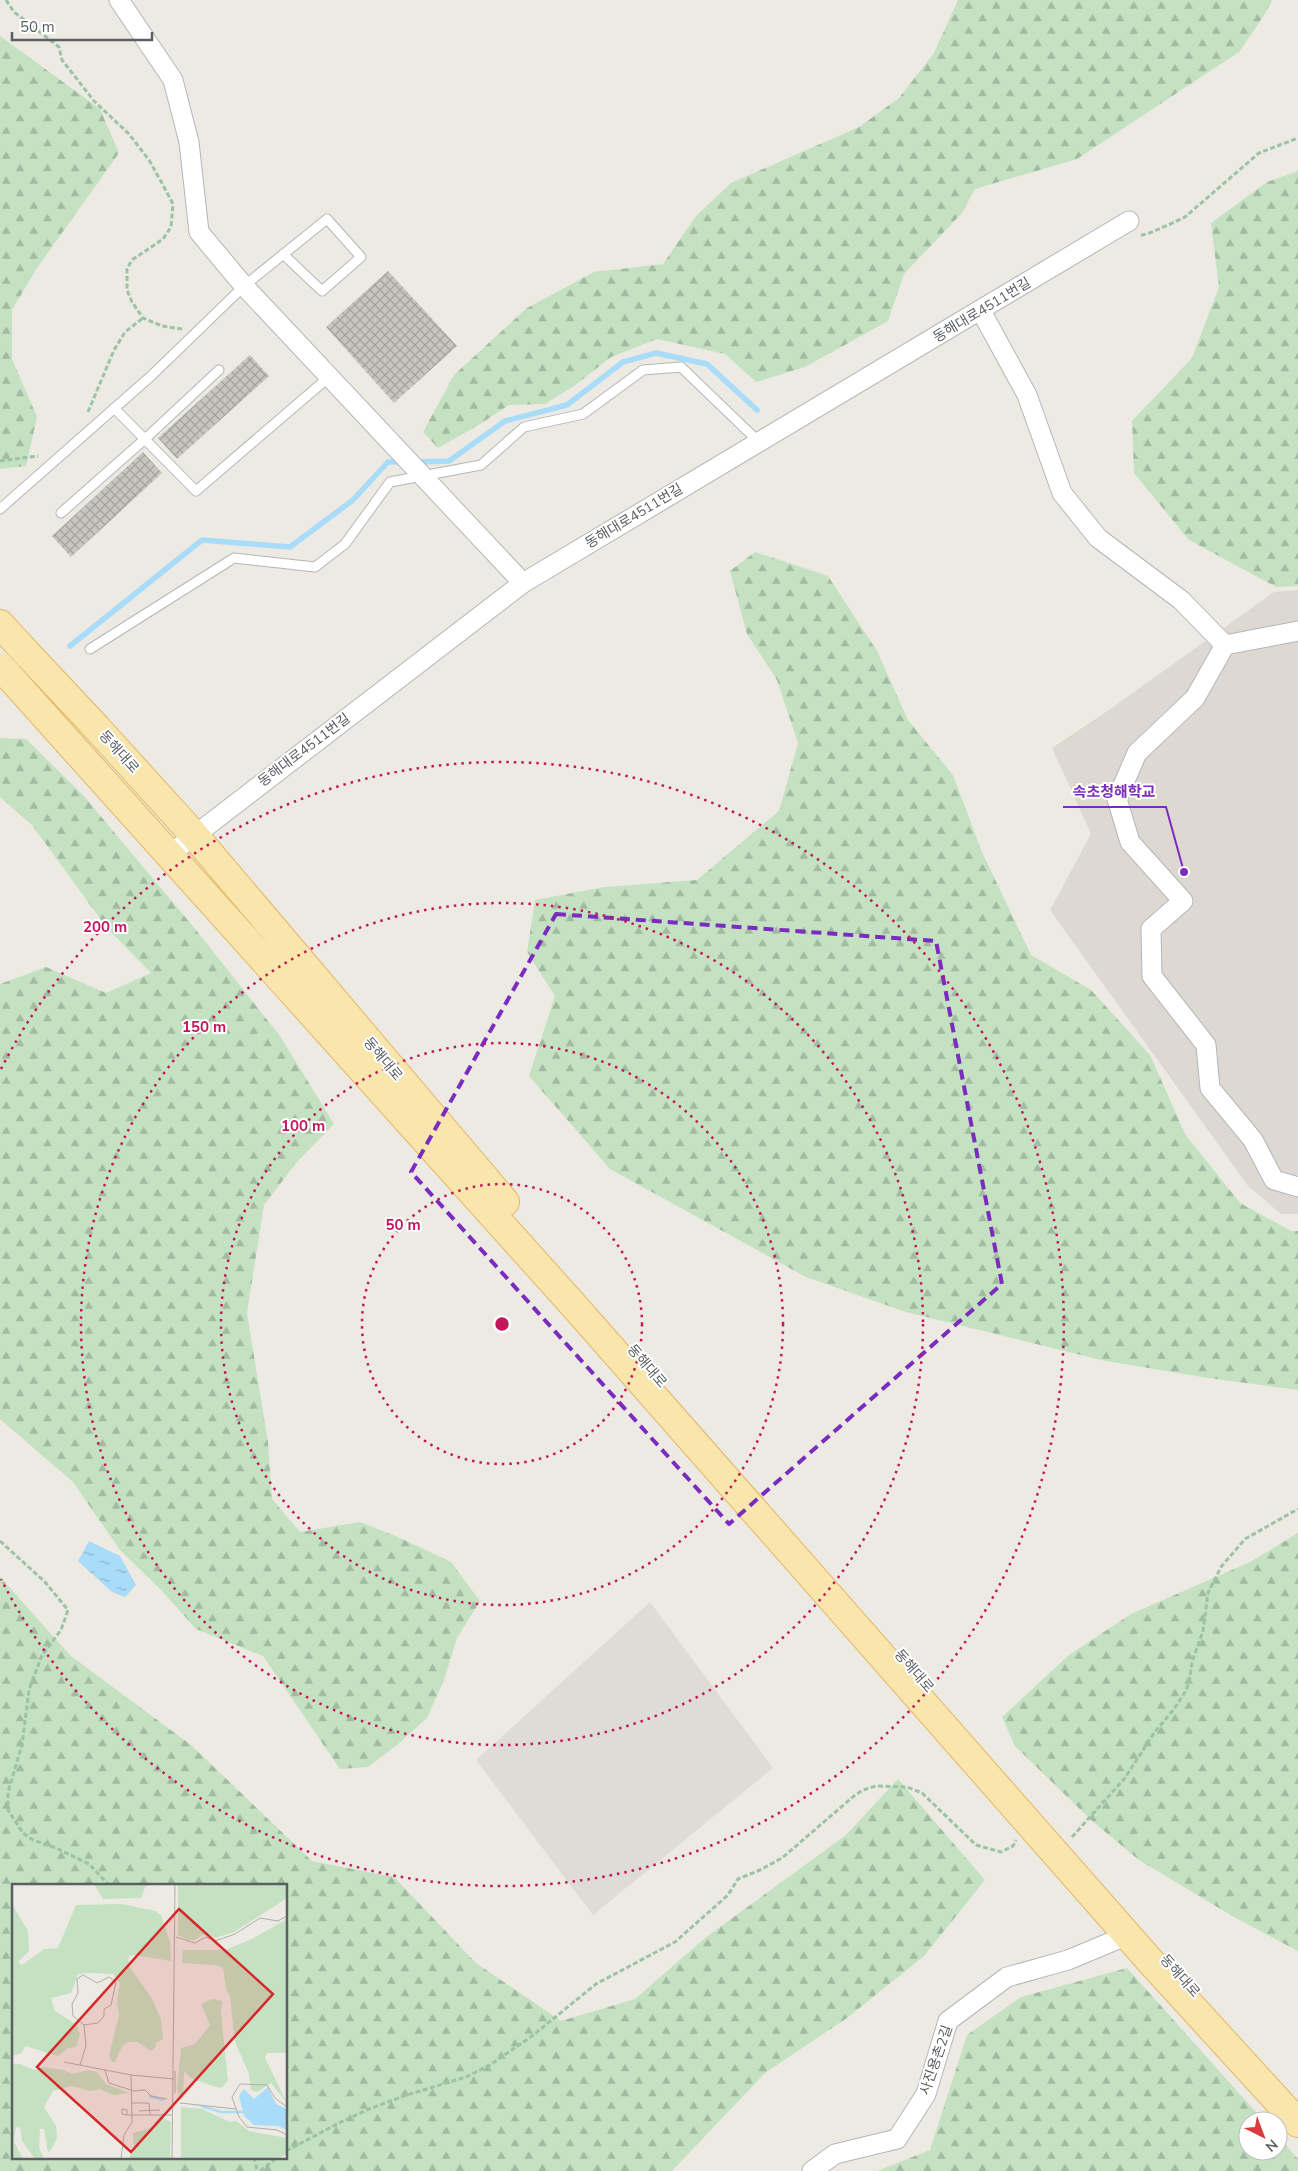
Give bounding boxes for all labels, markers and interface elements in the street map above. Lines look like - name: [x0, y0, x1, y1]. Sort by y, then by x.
- scale bar: [12, 10, 152, 42]
- text: 50 m: [20, 17, 55, 37]
- street label: 동해대로4511번길: [930, 273, 1034, 347]
- street label: 동해대로4511번길: [582, 479, 686, 553]
- street label: 동해대로4511번길: [254, 709, 354, 791]
- street label: 동해대로: [95, 726, 143, 778]
- callout: 속초청해학교: [1063, 777, 1166, 807]
- text: 속초청해학교: [1073, 782, 1156, 802]
- text: 200 m: [83, 917, 127, 937]
- text: 150 m: [182, 1017, 226, 1037]
- street label: 동해대로: [359, 1033, 407, 1085]
- text: 100 m: [281, 1116, 325, 1136]
- text: 50 m: [385, 1215, 421, 1235]
- centre of rings: [493, 1315, 511, 1333]
- street label: 동해대로: [623, 1340, 671, 1392]
- street label: 동해대로: [890, 1645, 938, 1697]
- inset map: [12, 1884, 288, 2158]
- street label: 동해대로: [1156, 1950, 1204, 2002]
- street label: 사진용촌2길: [915, 2022, 957, 2098]
- north arrow: [1238, 2111, 1288, 2161]
- text: N: [1261, 2135, 1282, 2156]

